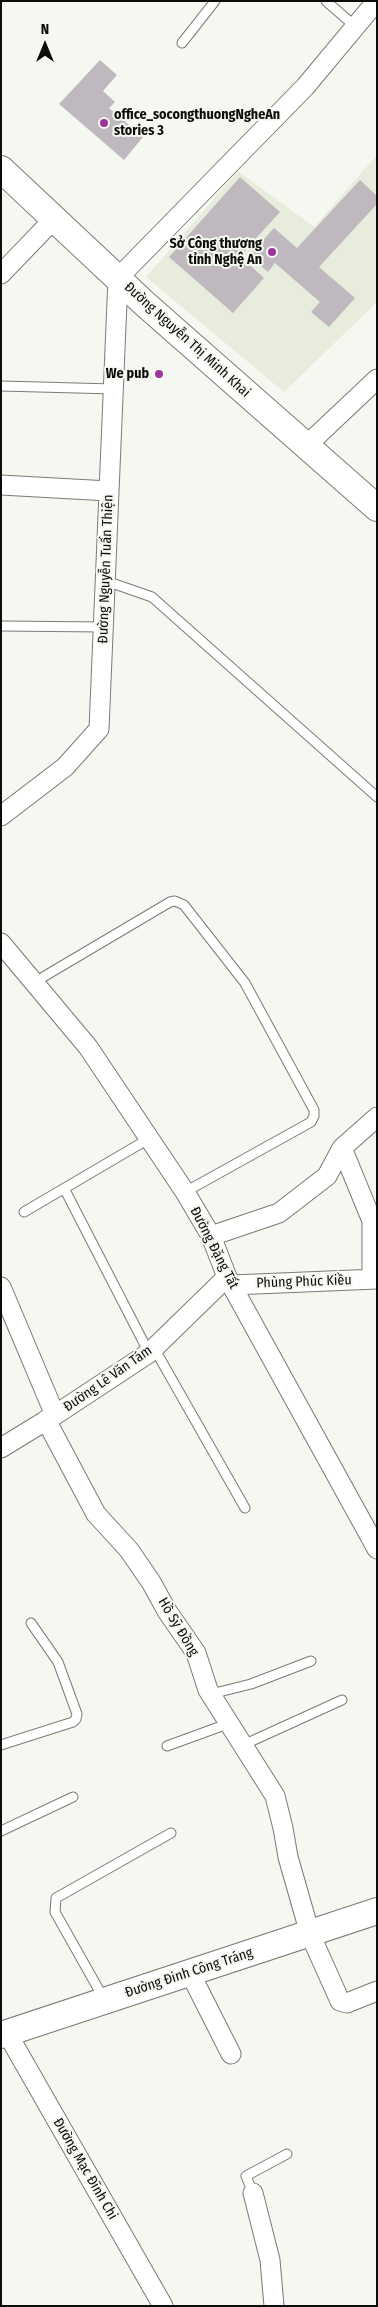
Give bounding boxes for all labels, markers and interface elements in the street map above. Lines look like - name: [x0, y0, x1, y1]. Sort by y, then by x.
- north arrow: [20, 20, 70, 70]
- text: N: [41, 21, 49, 38]
- place label: office_socongthuongNgheAn stories 3: [114, 107, 280, 140]
- marker: office_socongthuongNgheAn stories 3: [98, 117, 110, 129]
- place label: Sở Công thương tỉnh Nghệ An: [169, 236, 262, 268]
- marker: Sở Công thương tỉnh Nghệ An: [266, 246, 278, 258]
- street label: Đường Nguyễn Thị Minh Khai: [120, 279, 254, 401]
- place label: We pub: [106, 366, 149, 382]
- marker: We pub: [153, 368, 165, 380]
- street label: Đường Nguyễn Tuấn Thiện: [95, 494, 117, 644]
- street label: Đường Đặng Tất: [186, 1204, 242, 1292]
- street label: Phùng Phúc Kiều: [256, 1272, 352, 1292]
- street label: Đường Lê Văn Tám: [61, 1342, 155, 1416]
- street label: Hồ Sỹ Đồng: [154, 1595, 202, 1659]
- street label: Đường Đinh Công Tráng: [123, 1944, 255, 2002]
- street label: Đường Mạc Đĩnh Chi: [49, 2115, 121, 2223]

